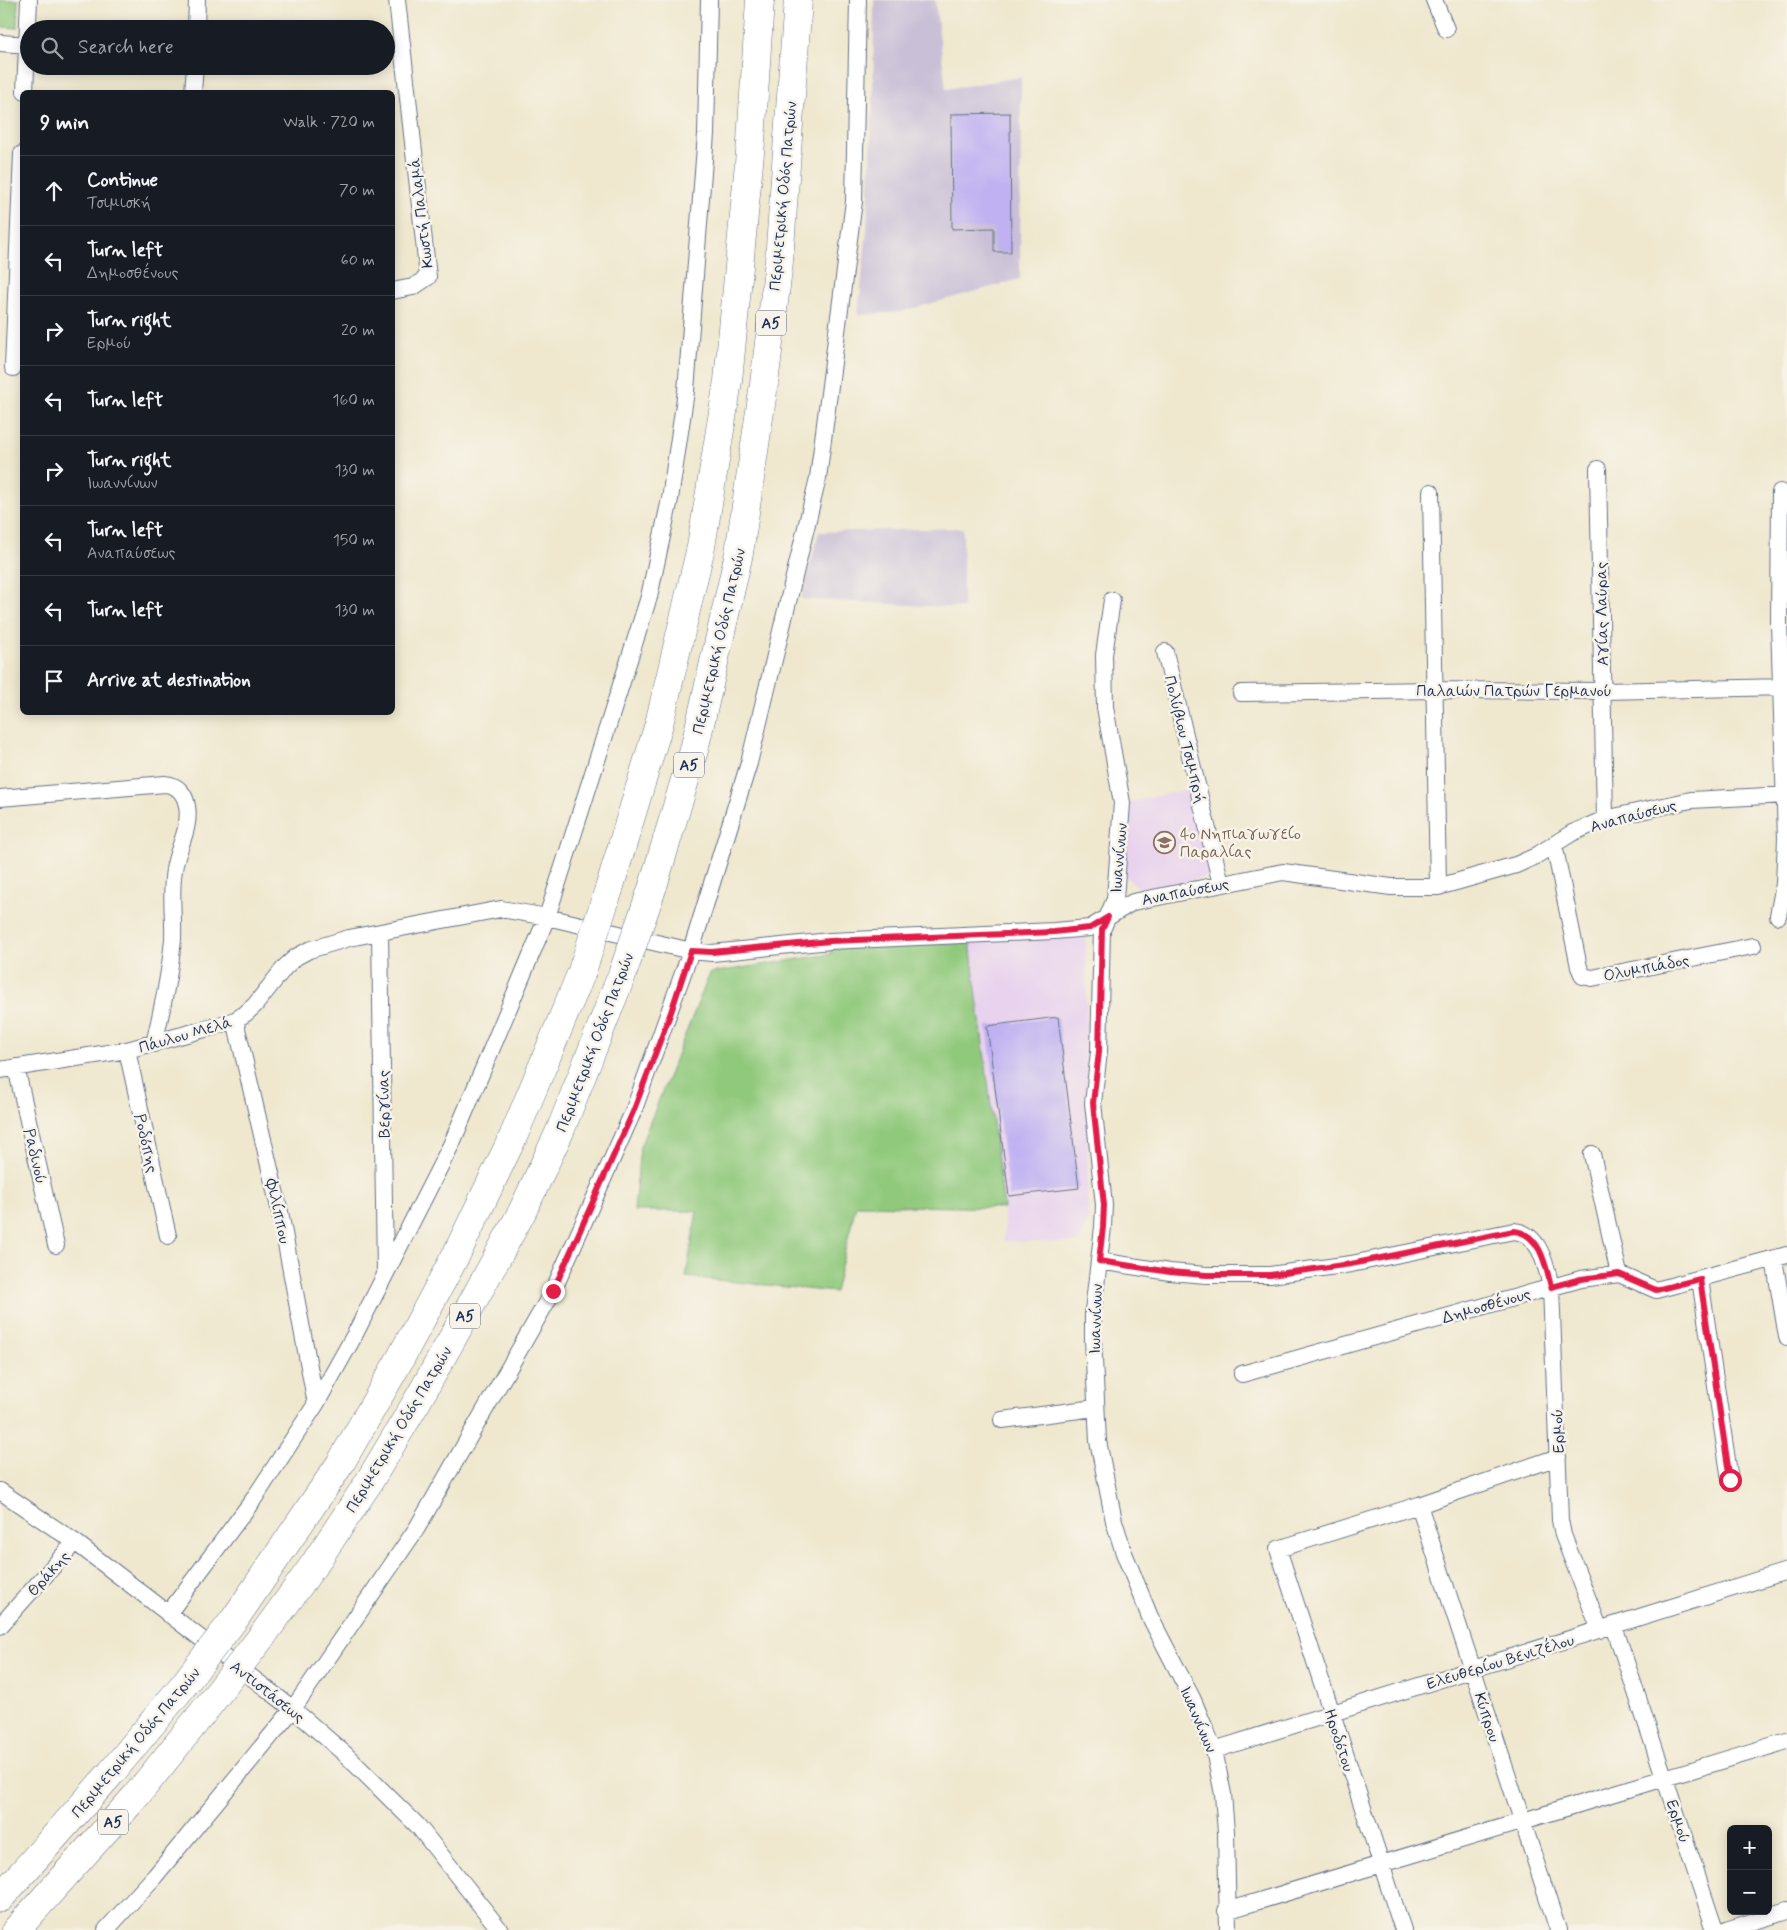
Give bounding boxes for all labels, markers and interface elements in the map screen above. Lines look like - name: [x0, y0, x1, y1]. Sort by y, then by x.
- search box: [20, 20, 395, 75]
- icon: search: [38, 34, 66, 62]
- text: Search here: [78, 35, 174, 60]
- street label: Περιμετρική Οδός Πατρών: [765, 100, 802, 292]
- text: 9 min: [40, 109, 89, 137]
- text: Walk · 720 m: [283, 112, 375, 133]
- street label: Κωστή Παλαμά: [404, 156, 439, 269]
- text: Continue: [87, 168, 158, 193]
- icon: ahead: [40, 177, 68, 205]
- text: 70 m: [339, 180, 375, 201]
- text: Τσιμισκή: [87, 193, 151, 214]
- text: Turn left: [87, 238, 163, 263]
- icon: left: [40, 247, 68, 275]
- text: 60 m: [341, 250, 375, 271]
- text: Δημοσθένους: [87, 263, 178, 284]
- text: Turn right: [87, 308, 171, 333]
- road number: Α5: [756, 310, 786, 336]
- icon: right: [40, 317, 68, 345]
- text: 20 m: [341, 320, 375, 341]
- text: Ερμού: [87, 333, 131, 354]
- icon: left: [40, 387, 68, 415]
- text: Turn left: [87, 388, 163, 413]
- text: 160 m: [332, 390, 375, 411]
- text: Turn right: [87, 448, 171, 473]
- icon: right: [40, 457, 68, 485]
- text: 130 m: [334, 460, 375, 481]
- text: Ιωαννίνων: [87, 473, 158, 494]
- text: Turn left: [87, 518, 163, 543]
- icon: left: [40, 527, 68, 555]
- text: 150 m: [333, 530, 375, 551]
- text: Αναπαύσεως: [87, 543, 176, 564]
- street label: Περιμετρική Οδός Πατρών: [688, 546, 751, 736]
- street label: Αγίας Λαύρας: [1591, 562, 1614, 666]
- icon: left: [40, 597, 68, 625]
- text: Turn left: [87, 598, 163, 623]
- text: 130 m: [334, 600, 375, 621]
- icon: arrive: [40, 667, 68, 695]
- text: Arrive at destination: [87, 668, 251, 693]
- street label: Πολύβιου Τσιμπρή: [1159, 673, 1211, 805]
- street label: Παλαιών Πατρών Γερμανού: [1416, 681, 1612, 702]
- road number: Α5: [674, 752, 704, 778]
- street label: Αναπαύσεως: [1588, 795, 1679, 838]
- street label: Ιωαννίνων: [1106, 822, 1133, 894]
- place label: 4o Νηπιαγωγείο Παραλίας: [1180, 824, 1301, 863]
- school or university icon: 4o Νηπιαγωγείο Παραλίας: [1152, 830, 1176, 854]
- street label: Αναπαύσεως: [1140, 874, 1231, 911]
- street label: Περιμετρική Οδός Πατρών: [551, 950, 639, 1135]
- street label: Ολυμπιάδος: [1602, 950, 1691, 987]
- street label: Πάυλου Μελά: [136, 1012, 235, 1059]
- street label: Βεργίνας: [373, 1070, 396, 1138]
- street label: Ροδόπης: [129, 1112, 163, 1175]
- street label: Ραδινού: [18, 1127, 51, 1186]
- street label: Φιλίππου: [260, 1176, 295, 1246]
- route end: [542, 1280, 565, 1303]
- street label: Ιωαννίνων: [1085, 1283, 1108, 1355]
- street label: Δημοσθένους: [1439, 1283, 1533, 1329]
- road number: Α5: [450, 1304, 480, 1328]
- street label: Περιμετρική Οδός Πατρών: [341, 1343, 457, 1517]
- street label: Ερμού: [1547, 1408, 1570, 1453]
- route start: [1719, 1469, 1742, 1492]
- street label: Θράκης: [23, 1547, 75, 1601]
- street label: Ελευθερίου Βενιζέλου: [1424, 1629, 1577, 1695]
- street label: Αντιστάσεως: [225, 1656, 309, 1728]
- street label: Περιμετρική Οδός Πατρών: [67, 1663, 205, 1823]
- street label: Ιωαννίνων: [1174, 1683, 1221, 1756]
- street label: Κύπρου: [1469, 1690, 1504, 1745]
- street label: Ηροδότου: [1319, 1706, 1359, 1775]
- street label: Ερμού: [1661, 1797, 1694, 1846]
- road number: Α5: [98, 1810, 128, 1834]
- map controls: [1727, 1825, 1772, 1915]
- button: +: [1727, 1825, 1772, 1870]
- button: −: [1727, 1870, 1772, 1915]

